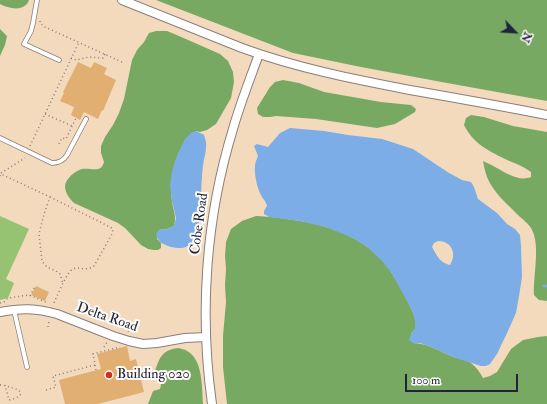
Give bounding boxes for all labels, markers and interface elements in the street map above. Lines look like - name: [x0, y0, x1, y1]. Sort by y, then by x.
- north arrow: [495, 12, 535, 52]
- text: N: [518, 30, 534, 44]
- street label: Cobe Road: [187, 192, 213, 256]
- street label: Delta Road: [74, 300, 140, 336]
- scale bar: [407, 366, 520, 392]
- place label: Building 020: [117, 367, 190, 383]
- marker: Building 020: [104, 370, 114, 380]
- text: 100 m: [412, 373, 440, 388]

